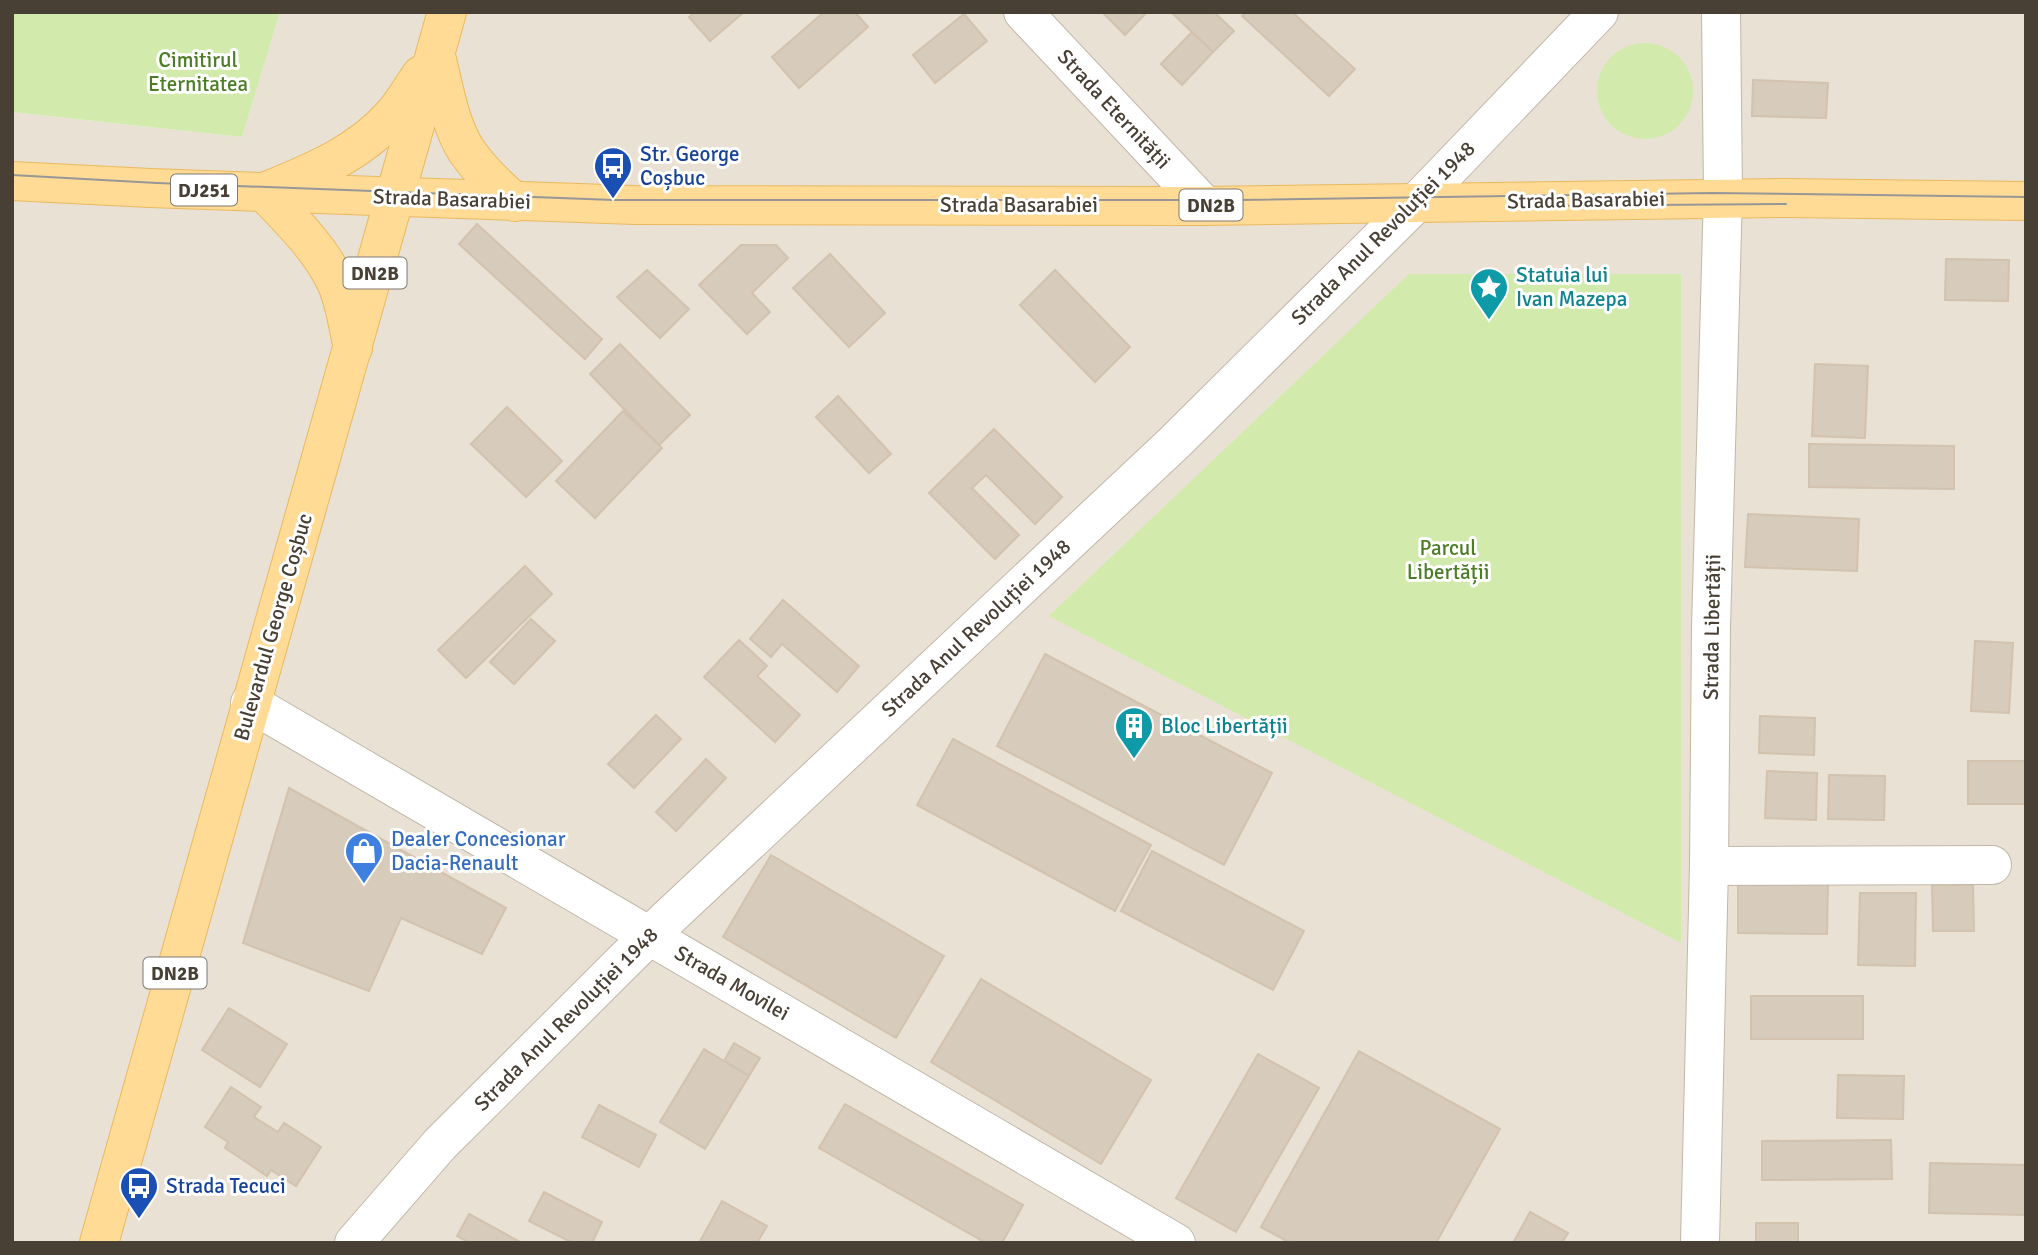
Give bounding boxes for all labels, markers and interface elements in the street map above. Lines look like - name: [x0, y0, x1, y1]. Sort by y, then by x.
- street label: Strada Eternității: [1052, 44, 1176, 174]
- park label: Cimitirul Eternitatea: [148, 47, 248, 97]
- street label: Strada Anul Revoluției 1948: [1286, 136, 1480, 330]
- place label: Str. George Coșbuc: [640, 141, 740, 191]
- bus stop icon: Str. George Coșbuc: [592, 145, 634, 200]
- road number: DJ251: [171, 174, 237, 206]
- street label: Strada Basarabiei: [373, 183, 531, 215]
- street label: Strada Basarabiei: [1507, 186, 1665, 214]
- road number: DN2B: [1180, 190, 1242, 220]
- street label: Strada Basarabiei: [940, 192, 1098, 218]
- road number: DN2B: [344, 258, 406, 288]
- place label: Statuia lui Ivan Mazepa: [1516, 262, 1627, 312]
- place icon: Statuia lui Ivan Mazepa: [1468, 266, 1510, 321]
- street label: Bulevardul George Coșbuc: [228, 510, 318, 744]
- street label: Strada Anul Revoluției 1948: [876, 533, 1076, 723]
- park label: Parcul Libertății: [1407, 535, 1489, 585]
- street label: Strada Libertății: [1698, 554, 1726, 700]
- building icon: Bloc Libertății: [1113, 705, 1155, 760]
- place label: Bloc Libertății: [1161, 713, 1288, 739]
- place label: Dealer Concesionar Dacia-Renault: [391, 826, 566, 876]
- shop icon: Dealer Concesionar Dacia-Renault: [343, 830, 385, 885]
- street label: Strada Anul Revoluției 1948: [469, 922, 663, 1116]
- street label: Strada Movilei: [670, 940, 794, 1026]
- road number: DN2B: [144, 958, 206, 988]
- bus stop icon: Strada Tecuci: [118, 1165, 160, 1220]
- place label: Strada Tecuci: [166, 1173, 286, 1199]

